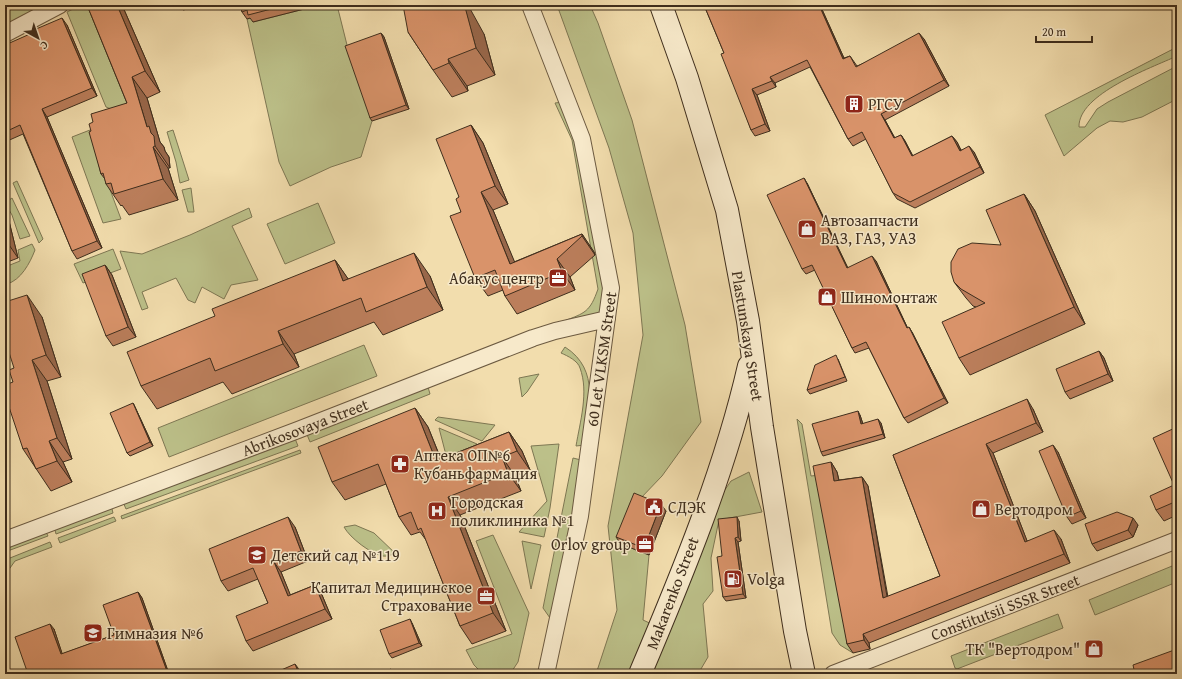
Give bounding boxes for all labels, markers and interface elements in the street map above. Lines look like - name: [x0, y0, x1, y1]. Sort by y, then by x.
- north arrow: [18, 18, 58, 58]
- scale bar: [1036, 18, 1092, 44]
- text: 20 m: [1042, 23, 1066, 40]
- text: С: [37, 38, 52, 54]
- place label: РГСУ: [868, 92, 903, 116]
- building icon: РГСУ: [843, 93, 865, 115]
- place label: Автозапчасти ВАЗ, ГАЗ, УАЗ: [821, 208, 919, 250]
- shop icon: Автозапчасти ВАЗ, ГАЗ, УАЗ: [796, 218, 818, 240]
- place label: Абакус центр: [449, 266, 544, 290]
- office icon: Абакус центр: [547, 267, 569, 289]
- street label: Plastunskaya Street: [726, 269, 770, 403]
- place label: Шиномонтаж: [841, 285, 938, 309]
- shop icon: Шиномонтаж: [816, 286, 838, 308]
- street label: 60 Let VLKSM Street: [580, 290, 622, 428]
- street label: Abrikosovaya Street: [238, 392, 372, 462]
- place label: Аптека ОП№6 Кубаньфармация: [414, 443, 537, 485]
- pharmacy icon: Аптека ОП№6 Кубаньфармация: [389, 453, 411, 475]
- place label: Городская поликлиника №1: [451, 490, 574, 532]
- place label: СДЭК: [668, 495, 706, 519]
- public building icon: СДЭК: [643, 496, 665, 518]
- place label: Вертодром: [995, 497, 1073, 521]
- shop icon: Вертодром: [970, 498, 992, 520]
- hospital icon: Городская поликлиника №1: [426, 500, 448, 522]
- place label: Orlov group: [551, 532, 631, 556]
- office icon: Orlov group: [634, 533, 656, 555]
- street label: Makarenko Street: [639, 533, 705, 653]
- place label: Детский сад №119: [270, 543, 400, 567]
- school or university icon: Детский сад №119: [246, 544, 268, 566]
- place label: Volga: [747, 567, 785, 591]
- street label: Constitutsii SSSR Street: [927, 567, 1083, 646]
- fuel station icon: Volga: [722, 568, 744, 590]
- place label: Капитал Медицинское Страхование: [311, 575, 472, 617]
- office icon: Капитал Медицинское Страхование: [475, 585, 497, 607]
- place label: Гимназия №6: [107, 621, 204, 645]
- school or university icon: Гимназия №6: [82, 622, 104, 644]
- place label: ТК "Вертодром": [966, 637, 1080, 661]
- shop icon: ТК "Вертодром": [1083, 638, 1105, 660]

